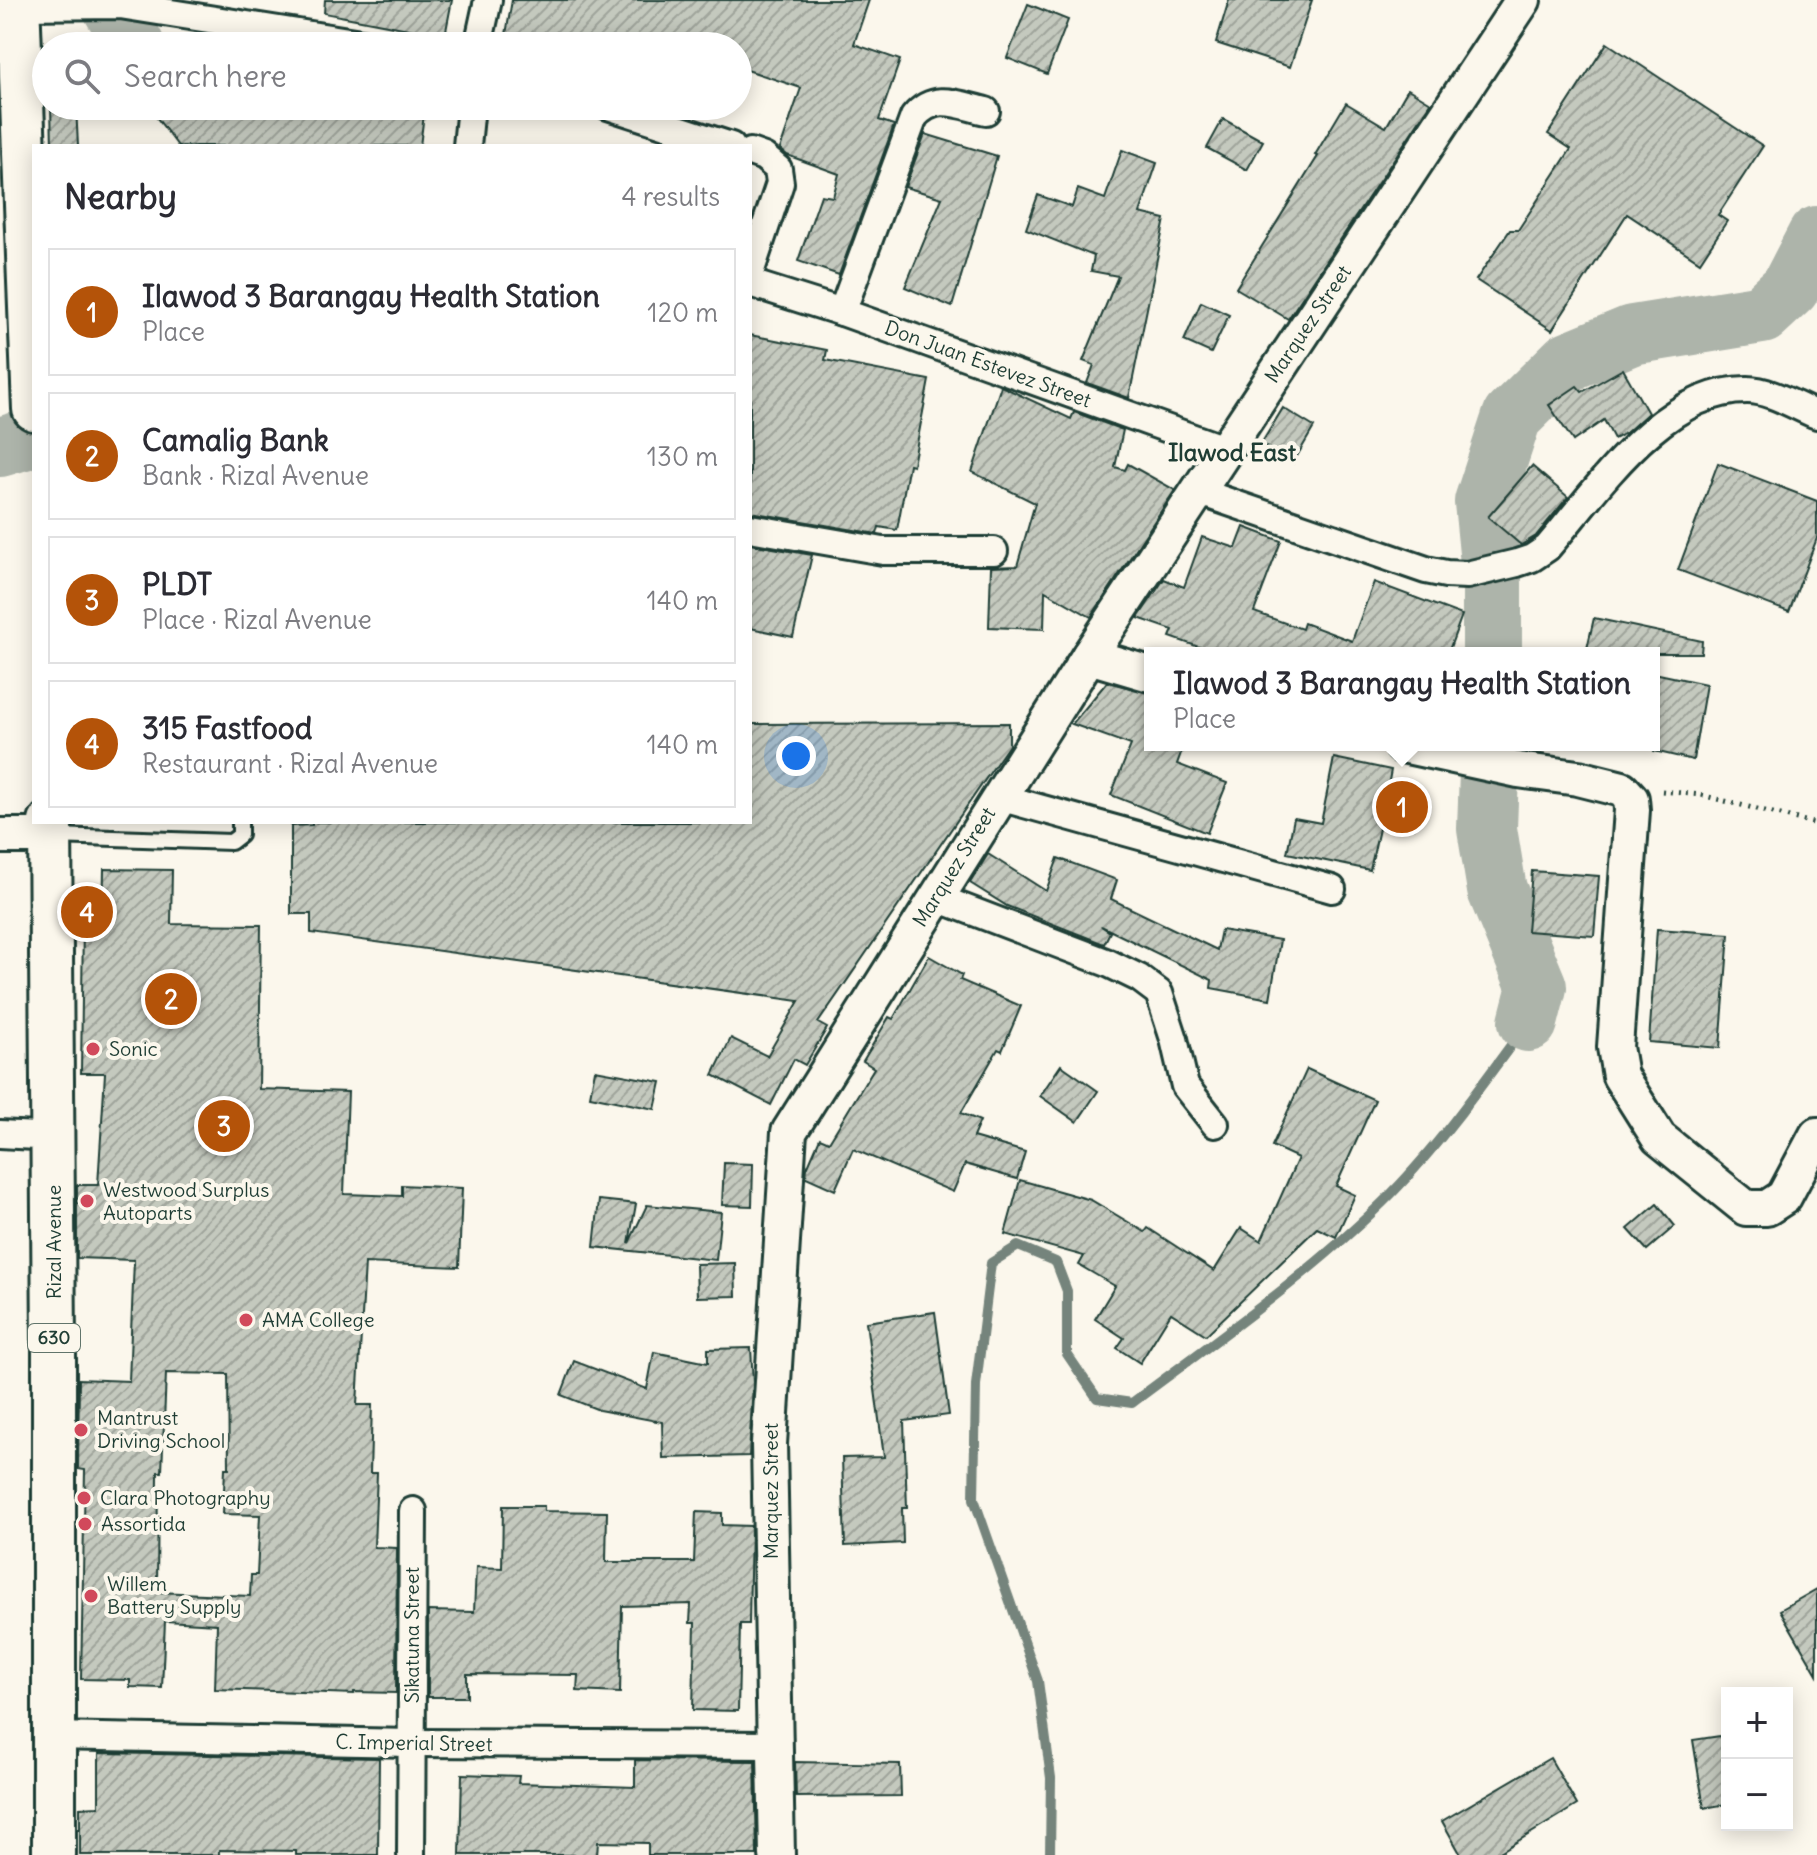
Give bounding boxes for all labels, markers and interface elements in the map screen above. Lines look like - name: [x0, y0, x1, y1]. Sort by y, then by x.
- search box: [32, 32, 752, 120]
- icon: search: [60, 54, 104, 98]
- text: Search here: [124, 57, 287, 95]
- text: Nearby: [64, 175, 177, 218]
- text: 4 results: [622, 180, 720, 213]
- street label: Marquez Street: [1259, 260, 1356, 387]
- text: Ilawod 3 Barangay Health Station: [142, 277, 600, 315]
- text: 1: [87, 296, 97, 329]
- text: 120 m: [647, 296, 718, 329]
- text: Place: [142, 315, 205, 348]
- street label: Don Juan Estevez Street: [882, 315, 1095, 413]
- text: Camalig Bank: [142, 421, 329, 459]
- district label: Ilawod East: [1168, 437, 1297, 467]
- text: 2: [85, 440, 99, 473]
- text: 130 m: [647, 440, 718, 473]
- text: Bank · Rizal Avenue: [142, 459, 369, 492]
- text: PLDT: [142, 565, 212, 603]
- text: 3: [85, 584, 99, 617]
- text: 140 m: [647, 584, 718, 617]
- text: Place · Rizal Avenue: [142, 603, 372, 636]
- popup: [1144, 647, 1660, 751]
- text: Ilawod 3 Barangay Health Station: [1173, 664, 1631, 702]
- text: Place: [1173, 702, 1236, 735]
- text: 315 Fastfood: [142, 709, 312, 747]
- text: 4: [84, 728, 100, 761]
- text: 140 m: [647, 728, 718, 761]
- your location: [776, 736, 816, 776]
- text: Restaurant · Rizal Avenue: [142, 747, 438, 780]
- pin: 1: [1376, 777, 1428, 837]
- street label: Marquez Street: [907, 802, 1000, 931]
- pin: 4: [61, 882, 113, 942]
- pin: 2: [145, 969, 197, 1029]
- place label: Sonic: [109, 1036, 158, 1061]
- marker: Sonic: [84, 1040, 102, 1058]
- pin: 3: [198, 1096, 250, 1156]
- place label: Westwood Surplus Autoparts: [103, 1177, 269, 1225]
- street label: Rizal Avenue: [41, 1185, 66, 1299]
- marker: Westwood Surplus Autoparts: [78, 1192, 96, 1210]
- place label: AMA College: [262, 1307, 375, 1332]
- marker: AMA College: [237, 1311, 255, 1329]
- road number: 630: [28, 1324, 80, 1352]
- place label: Mantrust Driving School: [97, 1405, 225, 1453]
- marker: Mantrust Driving School: [72, 1421, 90, 1439]
- street label: Marquez Street: [758, 1422, 783, 1559]
- place label: Clara Photography: [100, 1485, 271, 1510]
- marker: Clara Photography: [75, 1489, 93, 1507]
- place label: Assortida: [101, 1511, 186, 1536]
- marker: Assortida: [76, 1515, 94, 1533]
- street label: Sikatuna Street: [399, 1566, 424, 1703]
- place label: Willem Battery Supply: [107, 1571, 241, 1619]
- marker: Willem Battery Supply: [82, 1587, 100, 1605]
- map controls: [1721, 1687, 1793, 1831]
- button: +: [1721, 1687, 1793, 1759]
- street label: C. Imperial Street: [335, 1729, 493, 1756]
- button: −: [1721, 1759, 1793, 1831]

